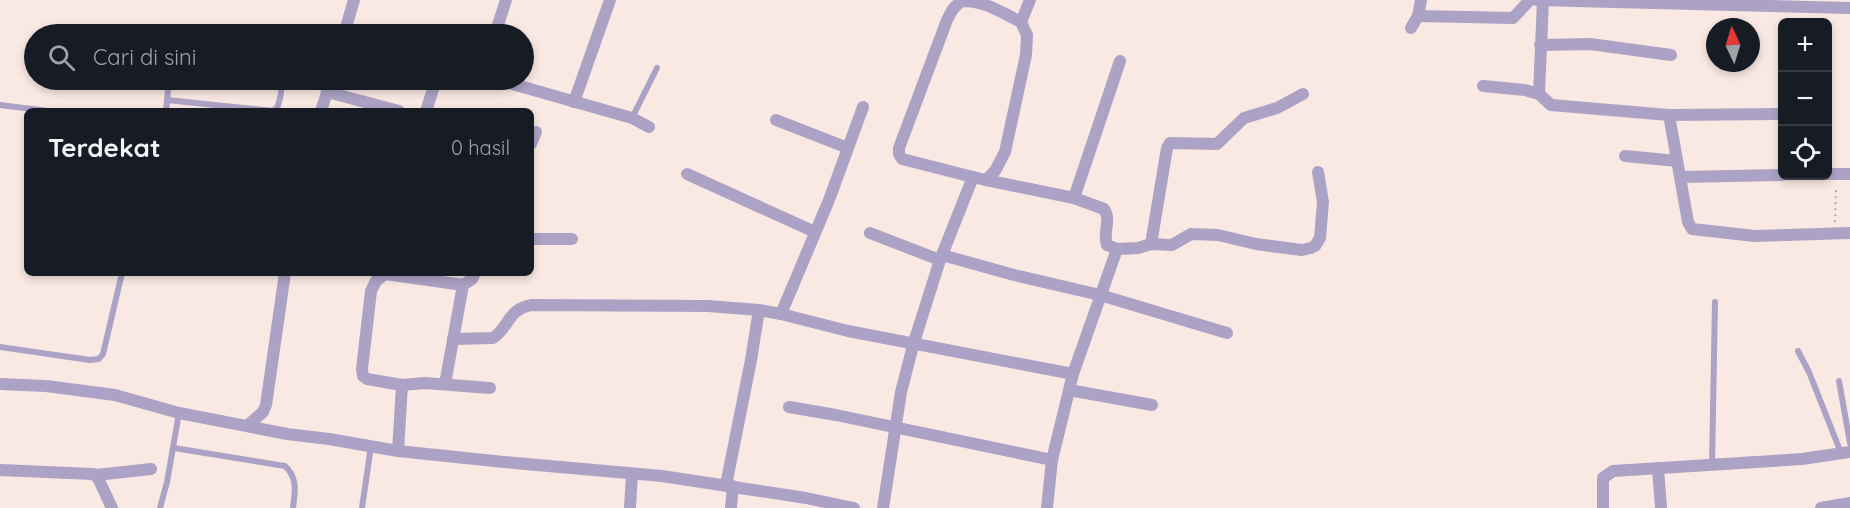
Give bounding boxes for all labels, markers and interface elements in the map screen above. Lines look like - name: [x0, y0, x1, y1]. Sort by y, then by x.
- north arrow: [1706, 18, 1760, 72]
- map controls: [1778, 18, 1832, 180]
- button: +: [1778, 18, 1832, 72]
- search box: [24, 24, 534, 90]
- icon: search: [45, 41, 78, 74]
- text: Cari di sini: [93, 43, 196, 71]
- button: −: [1778, 72, 1832, 126]
- button: locate: [1778, 126, 1832, 180]
- text: Terdekat: [48, 131, 161, 164]
- text: 0 hasil: [451, 135, 510, 160]

